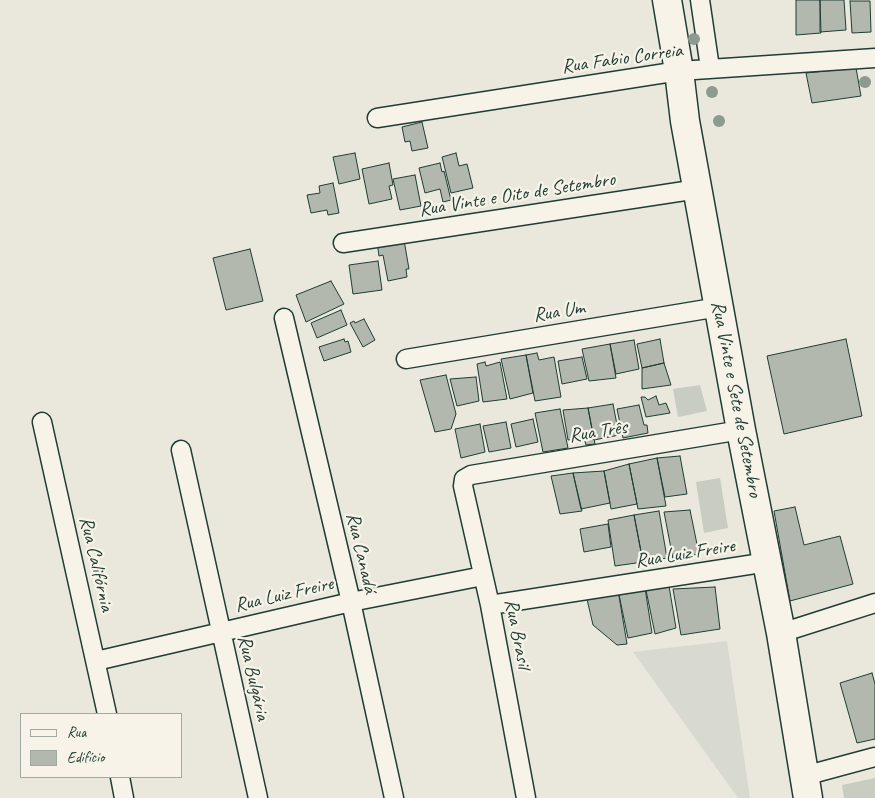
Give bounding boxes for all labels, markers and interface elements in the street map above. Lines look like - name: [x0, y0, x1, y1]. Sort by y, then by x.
- street label: Rua Fabio Correia: [560, 39, 684, 79]
- street label: Rua Vinte e Oito de Setembro: [417, 168, 617, 222]
- street label: Rua Um: [532, 296, 586, 328]
- street label: Rua Vinte e Sete de Setembro: [705, 299, 767, 499]
- street label: Rua Três: [567, 416, 629, 448]
- street label: Rua Canadá: [340, 510, 382, 596]
- street label: Rua Califórnia: [73, 514, 119, 614]
- street label: Rua Luiz Freire: [634, 534, 736, 574]
- street label: Rua Luiz Freire: [232, 572, 336, 618]
- street label: Rua Brasil: [498, 597, 536, 671]
- street label: Rua Bulgária: [232, 633, 274, 723]
- legend: [20, 713, 182, 778]
- text: Rua: [67, 723, 86, 742]
- text: Edifício: [67, 748, 104, 767]

